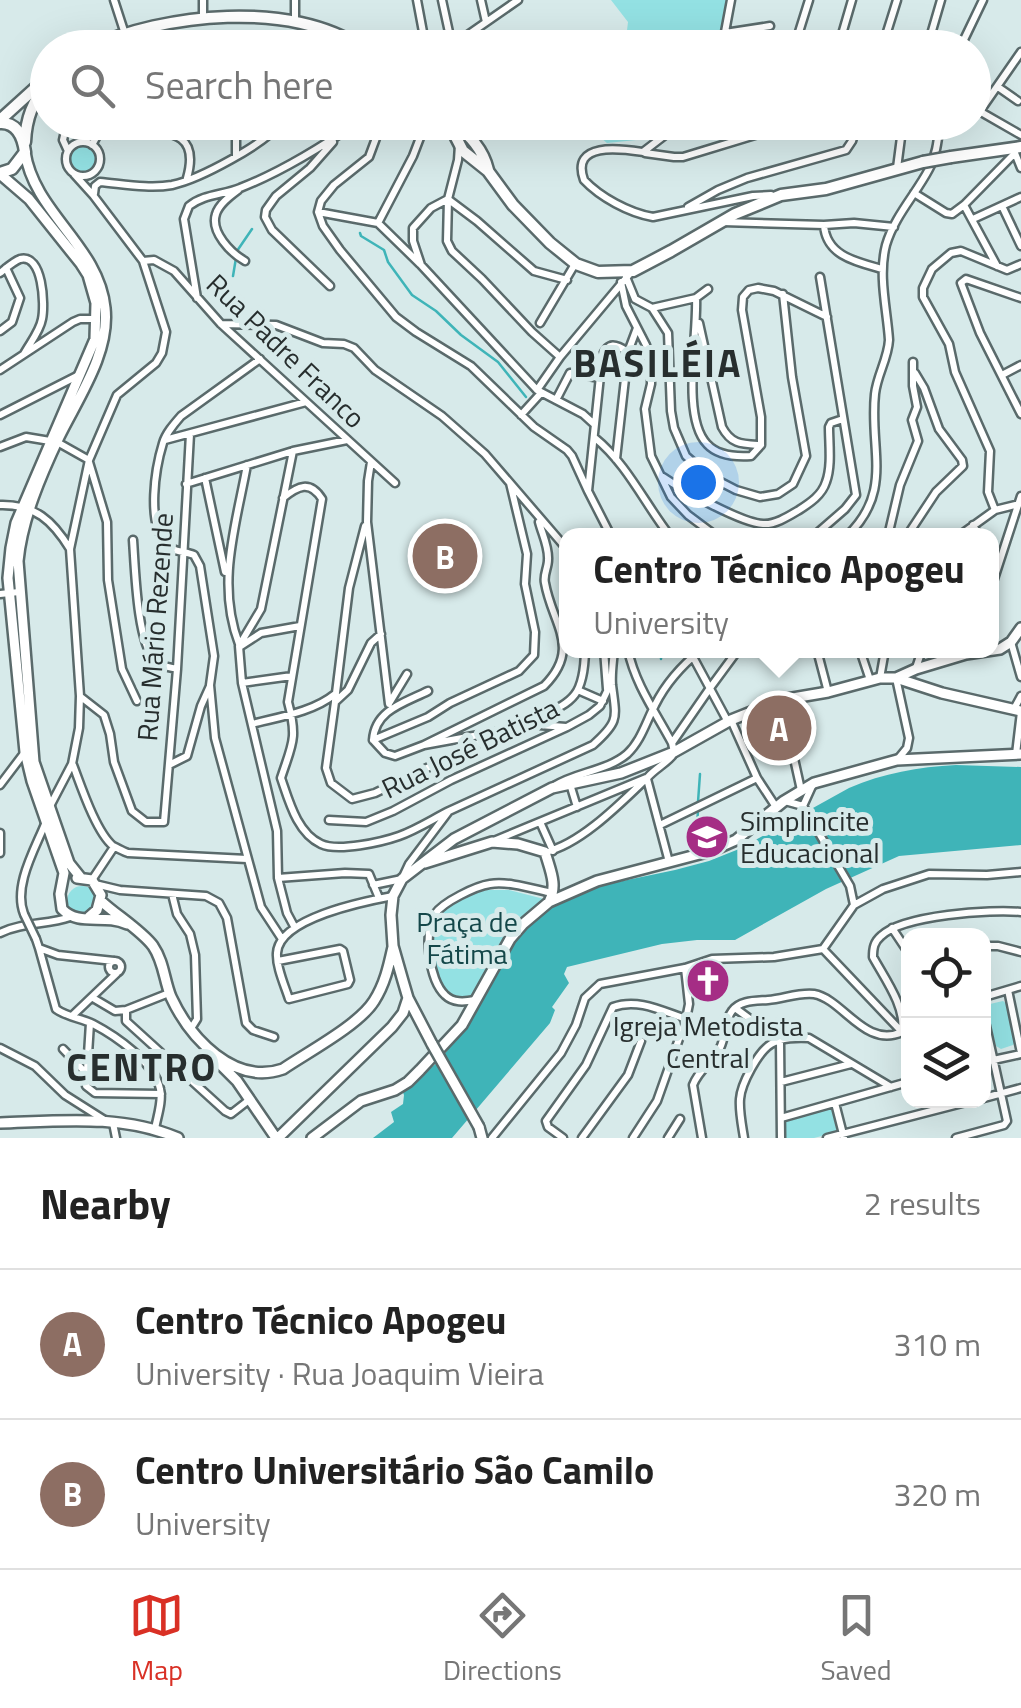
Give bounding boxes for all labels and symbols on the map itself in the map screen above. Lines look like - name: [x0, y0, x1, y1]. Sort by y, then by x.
- street label: Rua Padre Franco: [197, 263, 376, 438]
- district label: BASILÉIA: [573, 334, 743, 392]
- your location: [673, 457, 724, 508]
- street label: Rua Mário Rezende: [125, 512, 184, 742]
- pin: B: [412, 518, 478, 594]
- street label: Rua José Batista: [374, 686, 566, 809]
- pin: A: [746, 690, 812, 766]
- place label: Simplincite Educacional: [740, 799, 880, 874]
- school or university icon: Simplincite Educacional: [684, 814, 730, 860]
- park label: Praça de Fátima: [416, 900, 518, 975]
- church icon: Igreja Metodista Central: [685, 958, 731, 1004]
- place label: Igreja Metodista Central: [613, 1004, 803, 1079]
- district label: CENTRO: [66, 1038, 218, 1096]

